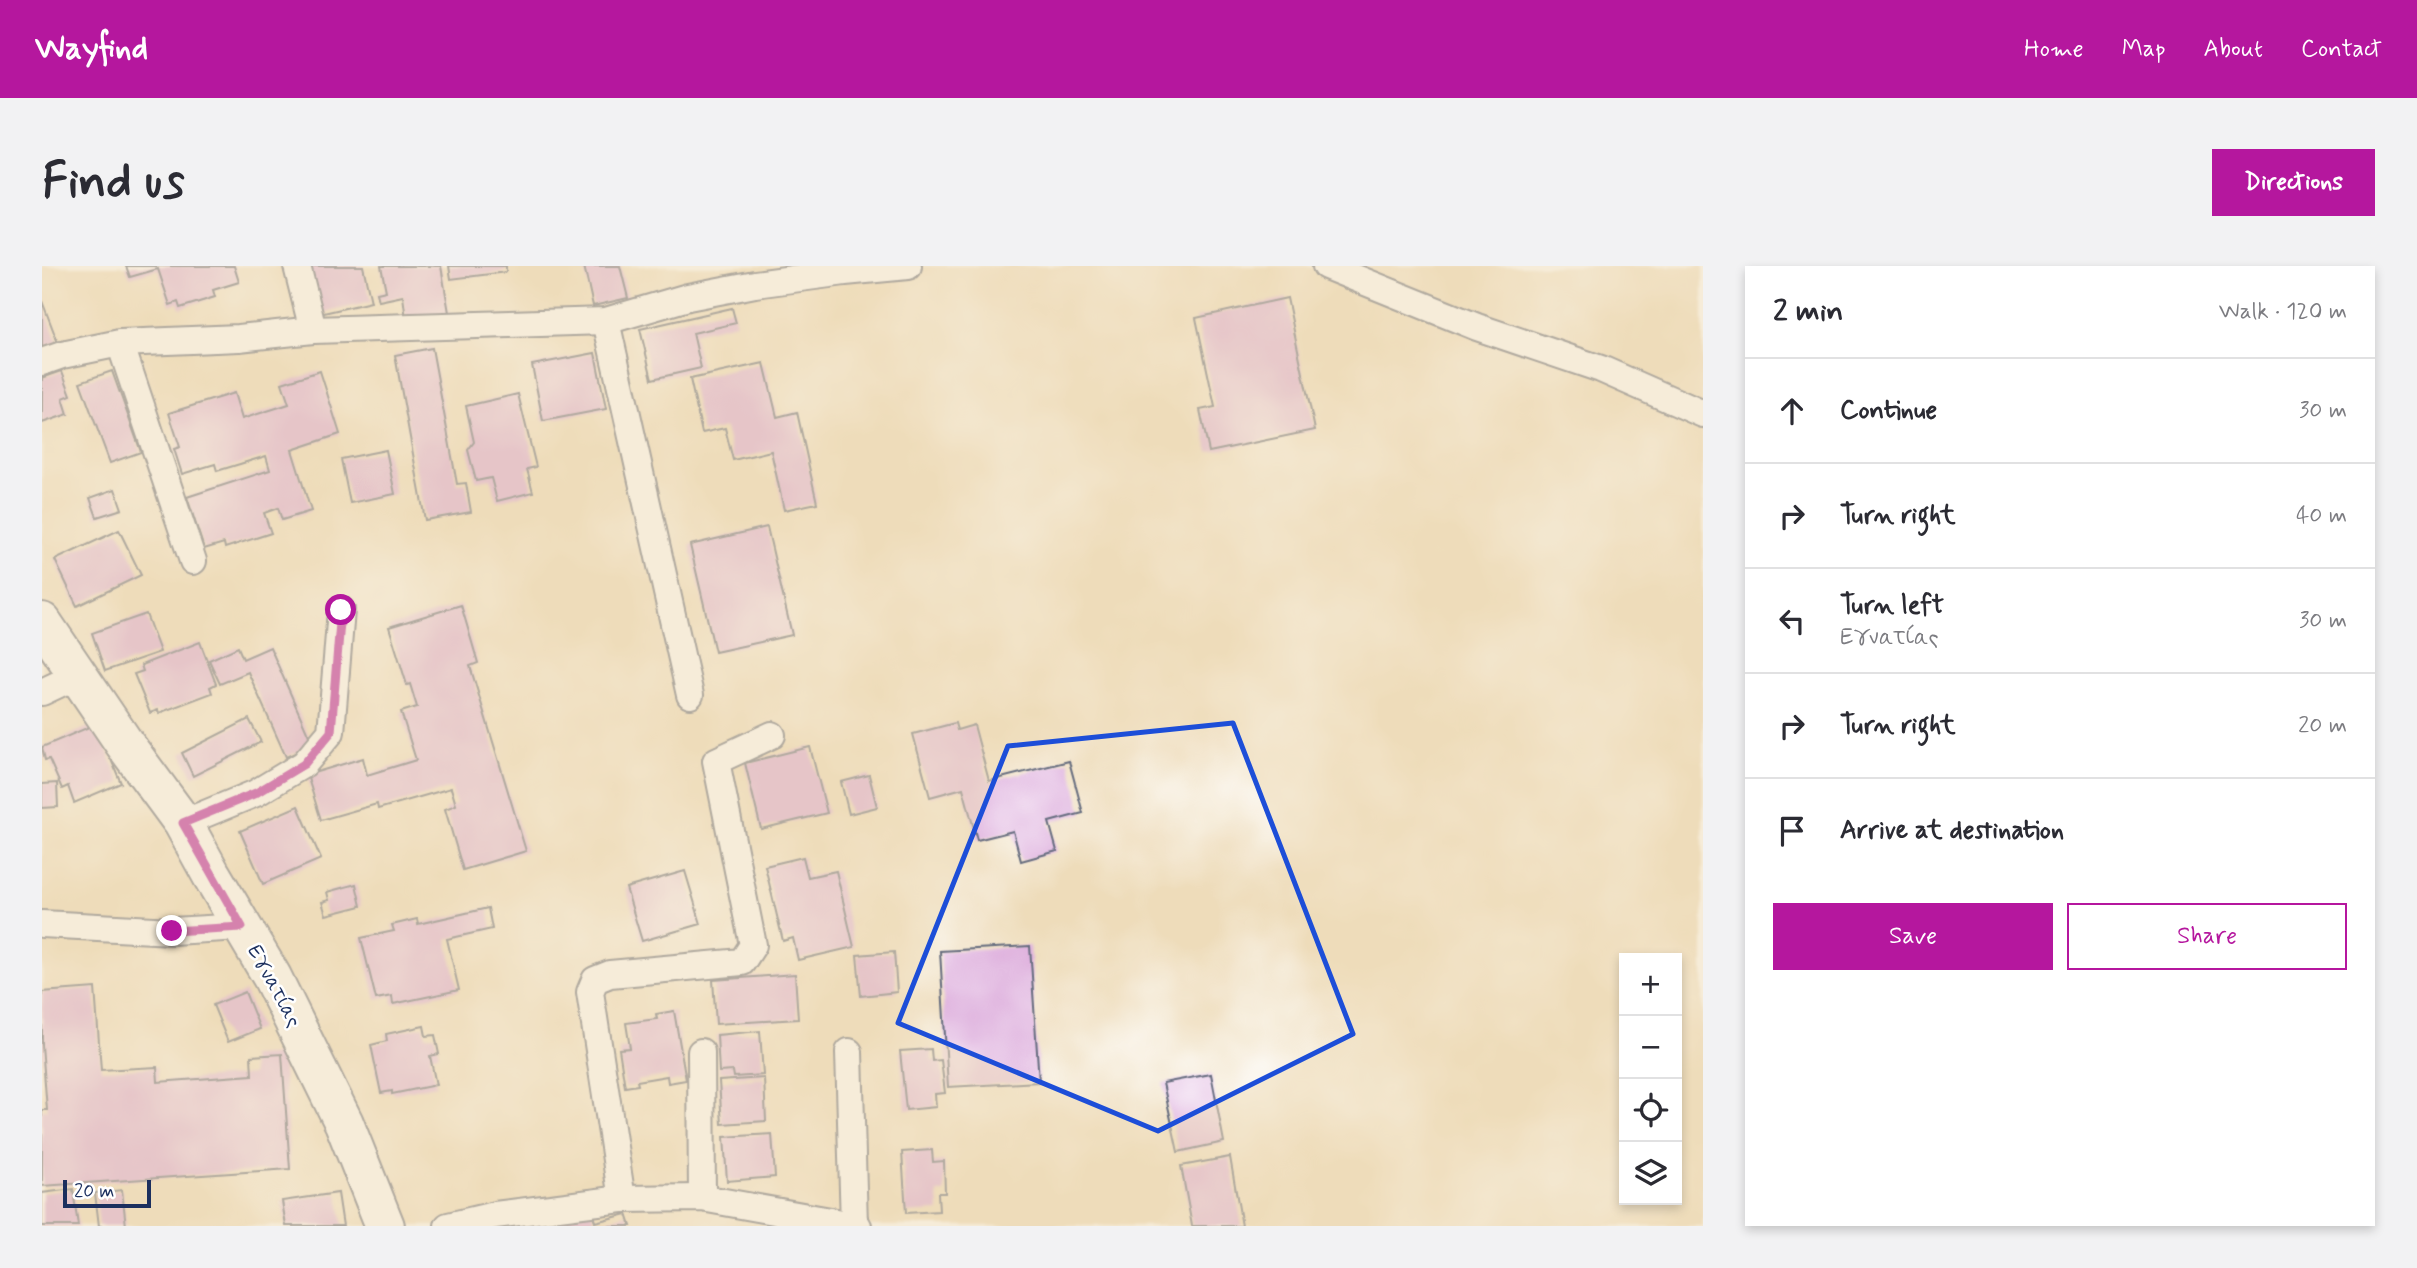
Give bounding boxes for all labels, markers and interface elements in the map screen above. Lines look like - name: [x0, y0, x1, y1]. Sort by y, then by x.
- text: Wayfind: [35, 27, 148, 71]
- text: Home: [2024, 34, 2084, 65]
- text: Map: [2122, 34, 2166, 65]
- text: About: [2204, 34, 2263, 65]
- text: Contact: [2301, 34, 2382, 65]
- button: Directions: [2212, 149, 2375, 216]
- text: Find us: [42, 150, 185, 215]
- text: 2 min: [1773, 292, 1843, 331]
- text: Walk · 120 m: [2219, 297, 2347, 327]
- icon: ahead: [1773, 392, 1811, 430]
- text: Continue: [1840, 394, 1937, 428]
- text: 30 m: [2299, 396, 2347, 426]
- icon: right: [1773, 497, 1811, 535]
- text: Turn right: [1840, 499, 1956, 533]
- text: 40 m: [2296, 501, 2347, 531]
- text: Turn left: [1840, 589, 1944, 623]
- route start: [325, 594, 356, 625]
- icon: left: [1773, 602, 1811, 640]
- text: 30 m: [2299, 606, 2347, 636]
- text: Εγνατίας: [1840, 623, 1938, 653]
- icon: right: [1773, 707, 1811, 745]
- text: Turn right: [1840, 709, 1956, 743]
- text: 20 m: [2298, 711, 2347, 741]
- icon: arrive: [1773, 812, 1811, 850]
- text: Arrive at destination: [1840, 814, 2064, 848]
- button: Save: [1773, 903, 2053, 970]
- button: Share: [2067, 903, 2347, 970]
- route end: [156, 915, 187, 946]
- street label: Εγνατίας: [241, 940, 307, 1032]
- map controls: [1619, 953, 1682, 1205]
- button: +: [1619, 953, 1682, 1016]
- button: −: [1619, 1016, 1682, 1079]
- button: locate: [1619, 1079, 1682, 1142]
- button: layers: [1619, 1142, 1682, 1205]
- scale bar: [63, 1177, 150, 1209]
- text: 20 m: [74, 1179, 114, 1204]

